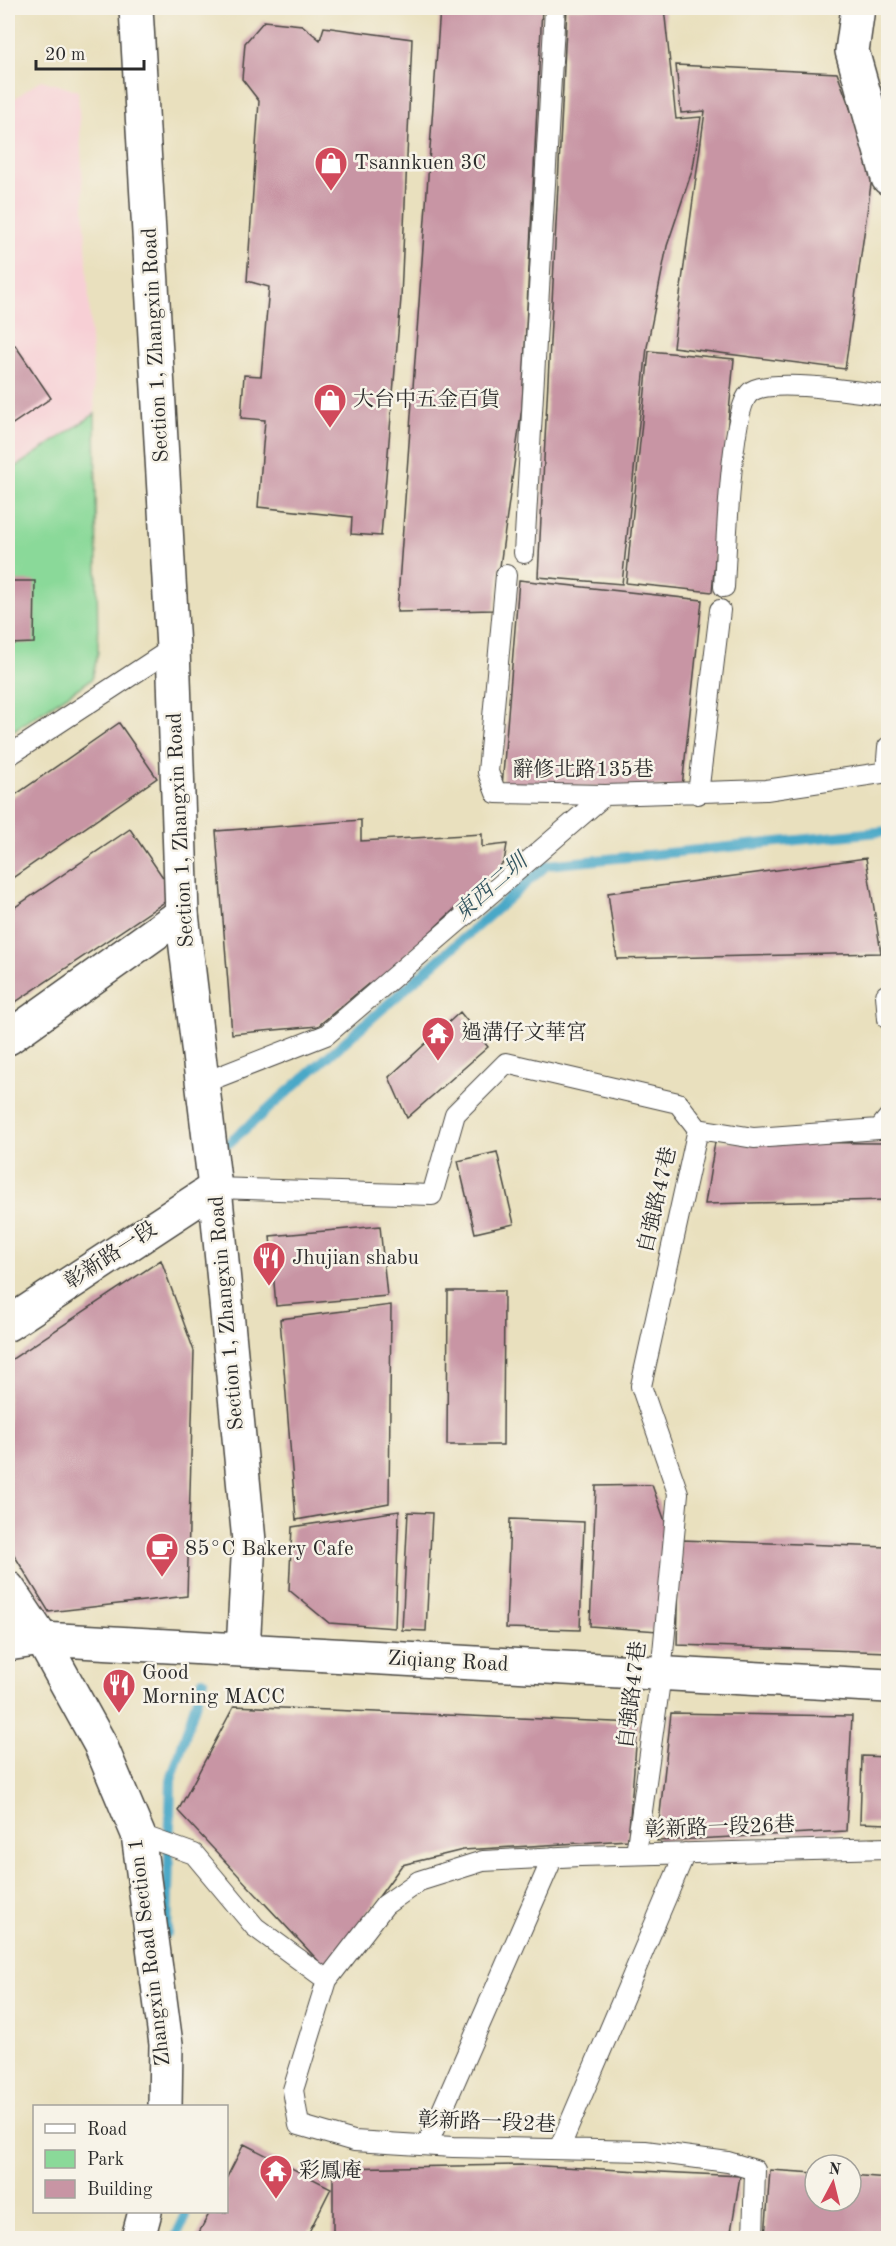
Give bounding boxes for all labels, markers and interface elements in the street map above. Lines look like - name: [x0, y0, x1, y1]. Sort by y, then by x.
- scale bar: [36, 33, 144, 71]
- text: 20 m: [45, 46, 85, 64]
- shop icon: Tsannkuen 3C: [313, 145, 349, 192]
- place label: Tsannkuen 3C: [354, 153, 486, 174]
- street label: Section 1, Zhangxin Road: [139, 227, 173, 463]
- shop icon: 大台中五金百貨: [312, 382, 348, 429]
- place label: 大台中五金百貨: [353, 388, 500, 411]
- street label: Section 1, Zhangxin Road: [164, 712, 198, 948]
- street label: 辭修北路135巷: [512, 758, 654, 781]
- water label: 東西二圳: [449, 847, 534, 925]
- temple icon: 過溝仔文華宮: [420, 1015, 456, 1062]
- place label: 過溝仔文華宮: [461, 1021, 587, 1044]
- street label: 自強路47巷: [634, 1144, 680, 1255]
- street label: Section 1, Zhangxin Road: [206, 1195, 248, 1431]
- street label: 彰新路一段: [60, 1217, 161, 1293]
- restaurant icon: Jhujian shabu: [251, 1240, 287, 1287]
- place label: Jhujian shabu: [292, 1248, 419, 1269]
- cafe icon: 85°C Bakery Cafe: [144, 1531, 180, 1578]
- place label: 85°C Bakery Cafe: [185, 1539, 354, 1560]
- street label: 自強路47巷: [614, 1640, 650, 1750]
- street label: Ziqiang Road: [387, 1648, 509, 1676]
- place label: Good Morning MACC: [142, 1663, 285, 1708]
- restaurant icon: Good Morning MACC: [101, 1667, 137, 1714]
- street label: 彰新路一段26巷: [644, 1813, 796, 1841]
- street label: Zhangxin Road Section 1: [126, 1837, 174, 2067]
- legend: [33, 2105, 228, 2213]
- street label: 彰新路一段2巷: [418, 2108, 556, 2136]
- text: Road: [87, 2121, 127, 2139]
- text: Park: [87, 2151, 124, 2169]
- temple icon: 彩鳳庵: [258, 2153, 294, 2200]
- north arrow: [803, 2153, 863, 2213]
- place label: 彩鳳庵: [299, 2159, 362, 2182]
- text: N: [828, 2161, 842, 2179]
- text: Building: [87, 2181, 153, 2199]

